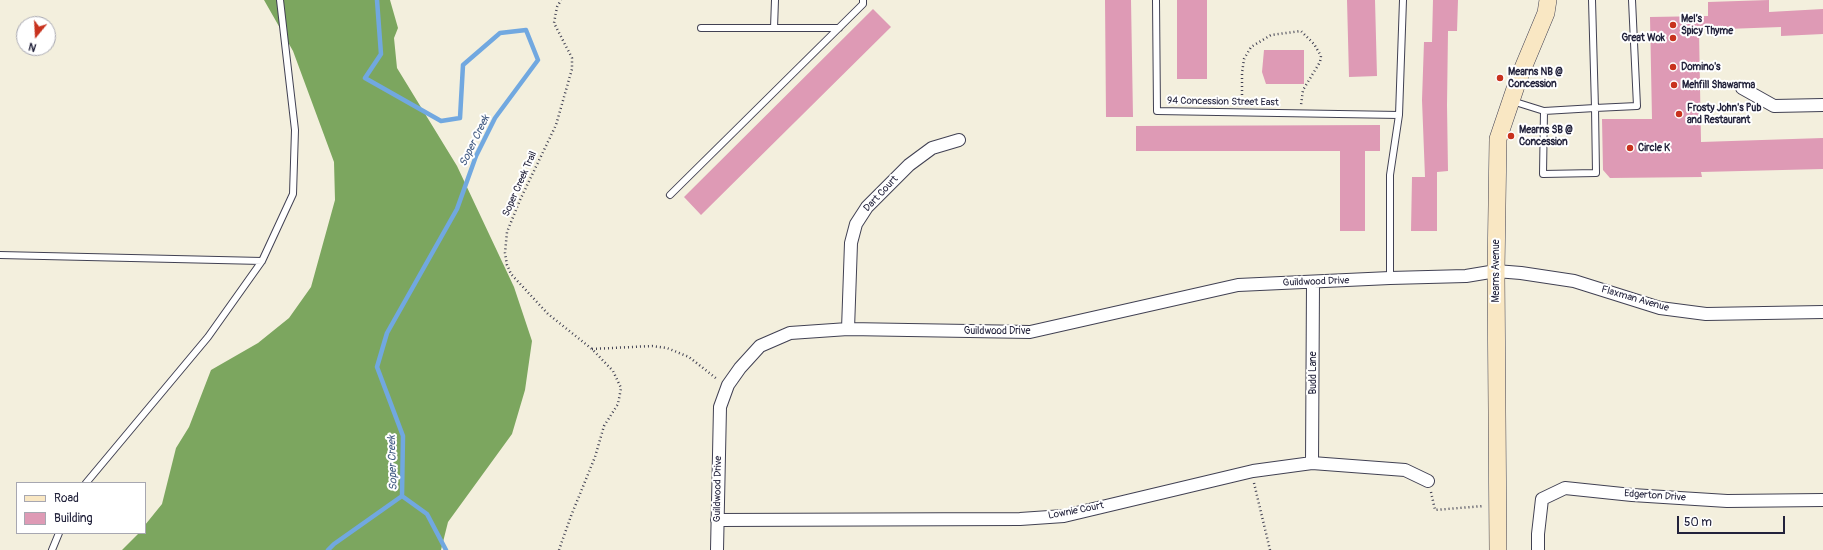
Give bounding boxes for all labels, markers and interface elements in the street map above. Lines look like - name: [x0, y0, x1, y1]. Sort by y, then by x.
- place label: Mel’s Spicy Thyme: [1681, 13, 1733, 36]
- north arrow: [16, 16, 56, 56]
- marker: Mel’s Spicy Thyme: [1668, 20, 1678, 30]
- place label: Great Wok: [1621, 32, 1665, 44]
- marker: Great Wok: [1668, 33, 1678, 43]
- text: N: [27, 40, 38, 54]
- place label: Domino's: [1681, 61, 1721, 73]
- marker: Domino's: [1668, 62, 1678, 72]
- place label: Mearns NB @ Concession: [1508, 66, 1563, 90]
- marker: Mearns NB @ Concession: [1495, 73, 1505, 83]
- place label: Mehfill Shawarma: [1682, 79, 1755, 91]
- marker: Mehfill Shawarma: [1669, 80, 1679, 90]
- street label: 94 Concession Street East: [1167, 95, 1279, 109]
- place label: Frosty John's Pub and Restaurant: [1687, 102, 1761, 126]
- marker: Frosty John's Pub and Restaurant: [1674, 109, 1684, 119]
- water label: Soper Creek: [457, 113, 493, 169]
- place label: Mearns SB @ Concession: [1519, 124, 1573, 148]
- marker: Mearns SB @ Concession: [1506, 131, 1516, 141]
- place label: Circle K: [1638, 142, 1670, 154]
- marker: Circle K: [1625, 143, 1635, 153]
- street label: Soper Creek Trail: [500, 150, 540, 218]
- street label: Dart Court: [861, 174, 901, 214]
- street label: Mearns Avenue: [1490, 239, 1502, 303]
- street label: Guildwood Drive: [1282, 275, 1350, 289]
- street label: Flaxman Avenue: [1600, 284, 1670, 314]
- street label: Guildwood Drive: [964, 325, 1030, 337]
- street label: Budd Lane: [1307, 351, 1319, 395]
- water label: Soper Creek: [385, 435, 401, 491]
- street label: Guildwood Drive: [711, 456, 725, 522]
- legend: [16, 482, 146, 534]
- street label: Edgerton Drive: [1624, 488, 1686, 504]
- text: Road: [54, 491, 79, 506]
- street label: Lownie Court: [1047, 500, 1105, 522]
- scale bar: [1679, 508, 1787, 534]
- text: Building: [54, 511, 93, 526]
- text: 50 m: [1684, 515, 1712, 530]

